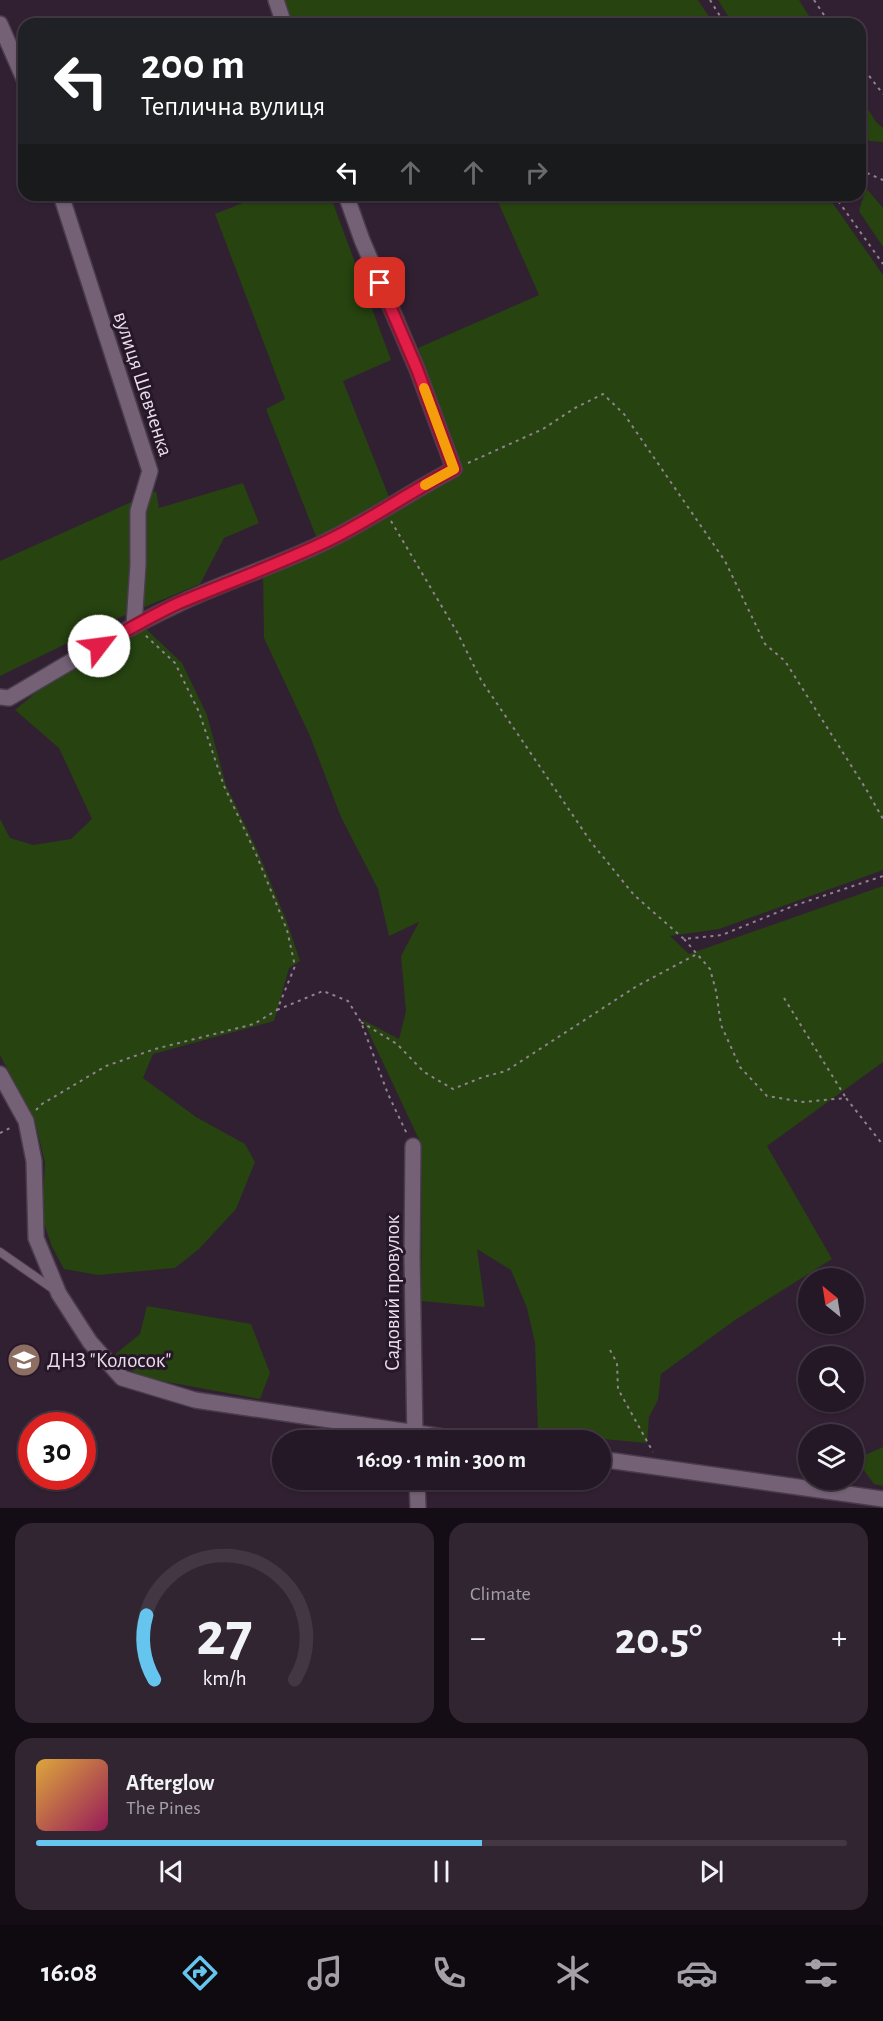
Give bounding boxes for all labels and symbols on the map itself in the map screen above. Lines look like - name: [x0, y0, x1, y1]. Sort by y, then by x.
- pin: [354, 257, 405, 308]
- street label: вулиця Шевченка: [110, 309, 176, 459]
- position arrow: [67, 614, 131, 678]
- street label: Садовий провулок: [382, 1215, 403, 1371]
- north arrow: [798, 1268, 864, 1334]
- school or university icon: ДНЗ "Колосок": [6, 1342, 42, 1378]
- place label: ДНЗ "Колосок": [47, 1350, 171, 1371]
- speed limit sign: 30: [18, 1412, 96, 1490]

